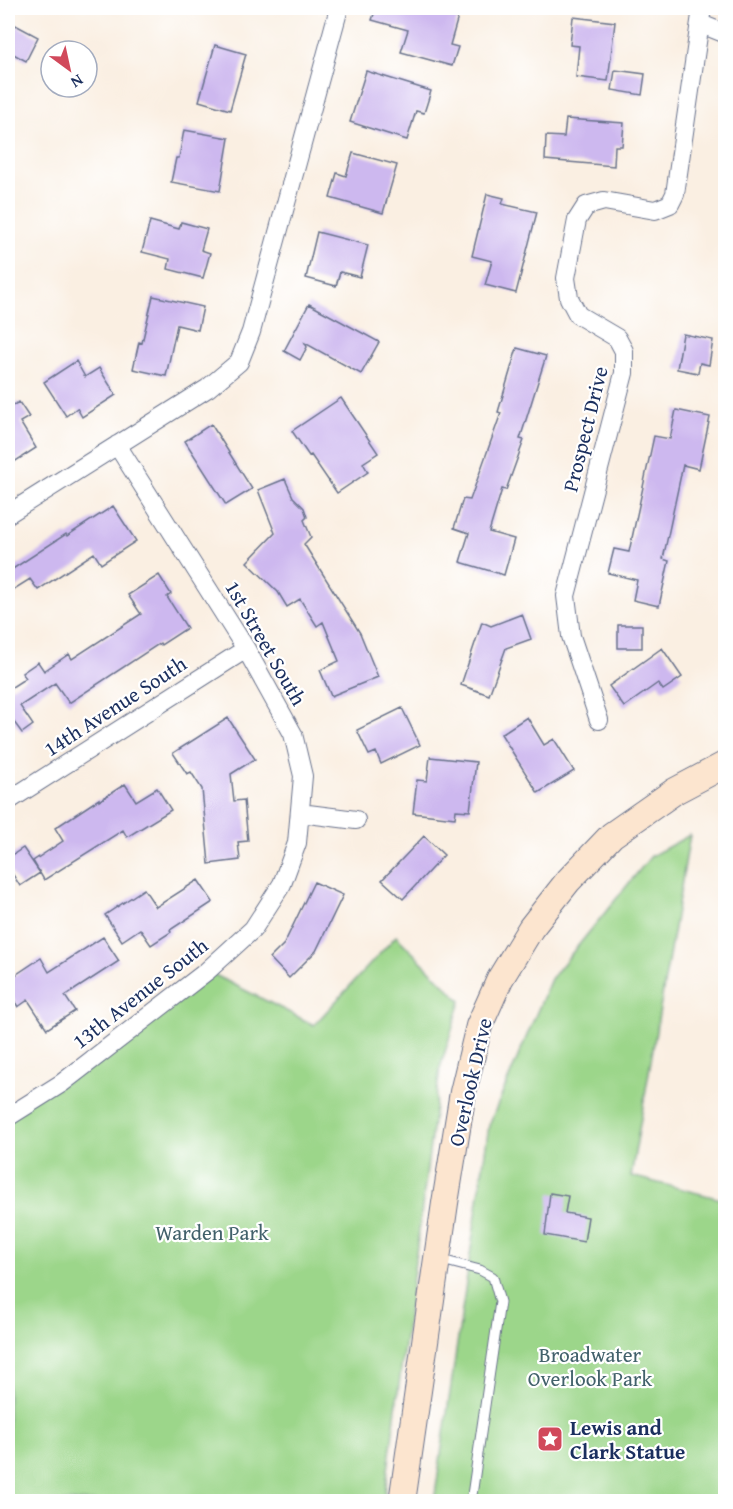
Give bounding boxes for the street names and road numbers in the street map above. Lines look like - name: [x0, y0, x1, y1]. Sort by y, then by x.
- street label: Prospect Drive: [554, 363, 616, 495]
- street label: 1st Street South: [218, 575, 314, 711]
- street label: 14th Avenue South: [37, 648, 193, 764]
- street label: 13th Avenue South: [66, 930, 215, 1056]
- street label: Overlook Drive: [440, 1015, 500, 1149]

